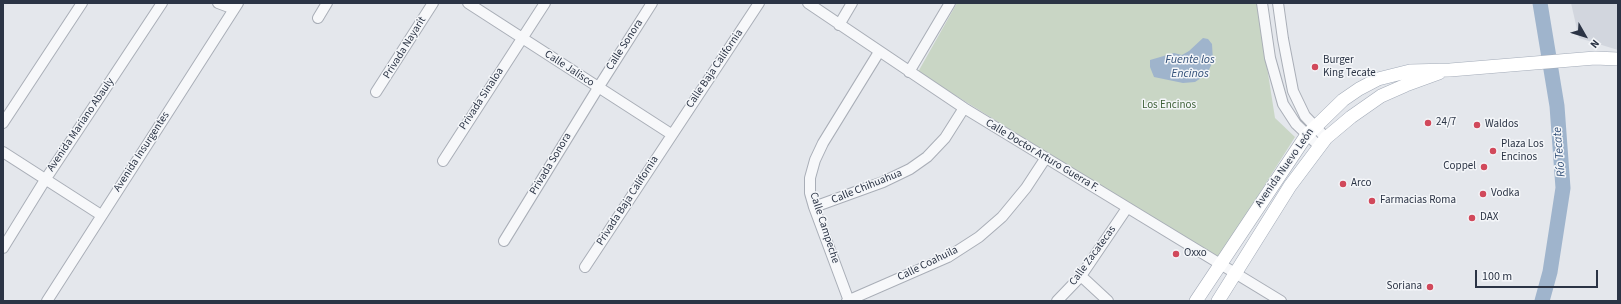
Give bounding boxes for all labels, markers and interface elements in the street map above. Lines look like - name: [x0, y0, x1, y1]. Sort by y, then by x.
- street label: Privada Nayarit: [381, 15, 429, 81]
- north arrow: [1565, 16, 1605, 56]
- street label: Calle Sonora: [604, 17, 646, 73]
- street label: Calle Baja California: [684, 27, 746, 111]
- text: N: [1587, 36, 1603, 51]
- street label: Calle Jalisco: [542, 48, 596, 90]
- water label: Fuente los Encinos: [1165, 53, 1215, 81]
- place label: Burger King Tecate: [1323, 54, 1376, 80]
- marker: Burger King Tecate: [1310, 62, 1320, 72]
- street label: Privada Sinaloa: [457, 65, 507, 133]
- street label: Avenida Mariano Abauly: [45, 76, 117, 174]
- park label: Los Encinos: [1142, 99, 1196, 113]
- street label: Avenida Insurgentes: [111, 110, 173, 194]
- place label: 24/7: [1436, 116, 1456, 130]
- street label: Calle Doctor Arturo Guerra F.: [983, 117, 1101, 195]
- marker: 24/7: [1423, 118, 1433, 128]
- place label: Waldos: [1485, 118, 1518, 132]
- marker: Waldos: [1472, 120, 1482, 130]
- street label: Avenida Nuevo León: [1253, 126, 1317, 210]
- water label: Río Tecate: [1551, 126, 1569, 178]
- street label: Privada Sonora: [527, 131, 575, 197]
- place label: Plaza Los Encinos: [1501, 138, 1544, 164]
- marker: Plaza Los Encinos: [1488, 146, 1498, 156]
- street label: Privada Baja California: [594, 154, 662, 248]
- place label: Coppel: [1443, 160, 1476, 174]
- marker: Coppel: [1479, 162, 1489, 172]
- street label: Calle Chihuahua: [830, 167, 904, 207]
- place label: Arco: [1351, 177, 1371, 191]
- marker: Arco: [1338, 179, 1348, 189]
- place label: Vodka: [1491, 187, 1519, 201]
- marker: Vodka: [1478, 189, 1488, 199]
- street label: Calle Campeche: [806, 191, 842, 265]
- place label: Farmacias Roma: [1380, 194, 1456, 208]
- marker: Farmacias Roma: [1367, 196, 1377, 206]
- place label: DAX: [1480, 211, 1498, 225]
- marker: DAX: [1467, 213, 1477, 223]
- street label: Calle Zacatecas: [1067, 223, 1119, 289]
- street label: Calle Coahuila: [896, 244, 960, 284]
- place label: Oxxo: [1184, 247, 1207, 261]
- marker: Oxxo: [1171, 249, 1181, 259]
- scale bar: [1477, 262, 1600, 288]
- text: 100 m: [1482, 268, 1512, 285]
- place label: Soriana: [1387, 280, 1422, 294]
- marker: Soriana: [1425, 282, 1435, 292]

